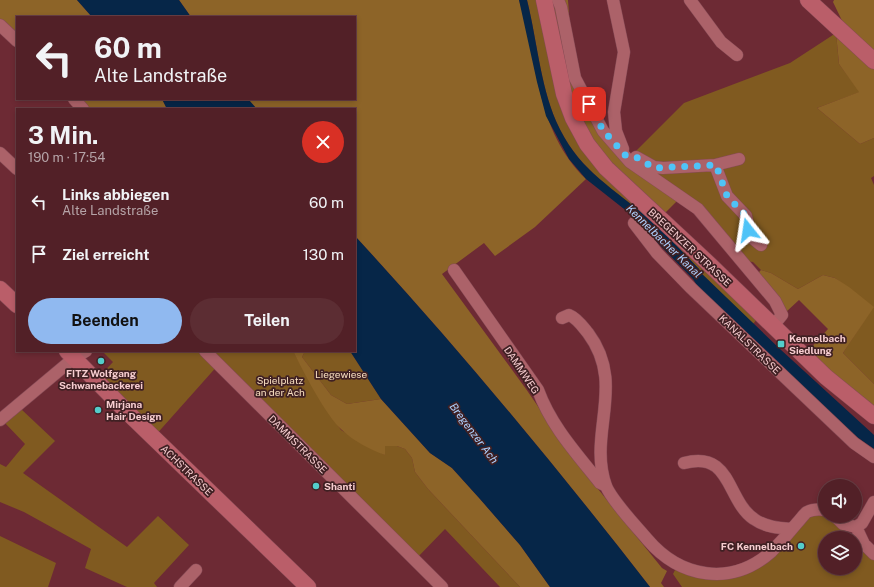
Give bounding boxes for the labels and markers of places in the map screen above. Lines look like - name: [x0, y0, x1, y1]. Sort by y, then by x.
- pin: [572, 87, 606, 121]
- place label: Kennelbach Siedlung: [789, 332, 846, 356]
- marker: Kennelbach Siedlung: [776, 339, 786, 349]
- marker: FITZ Wolfgang Schwanebackerei: [96, 356, 106, 366]
- place label: FITZ Wolfgang Schwanebackerei: [59, 367, 143, 391]
- place label: Mirjana Hair Design: [106, 398, 162, 422]
- marker: Mirjana Hair Design: [93, 405, 103, 415]
- place label: Shanti: [324, 480, 355, 492]
- marker: Shanti: [311, 481, 321, 491]
- place label: FC Kennelbach: [721, 540, 793, 552]
- marker: FC Kennelbach: [796, 541, 806, 551]

